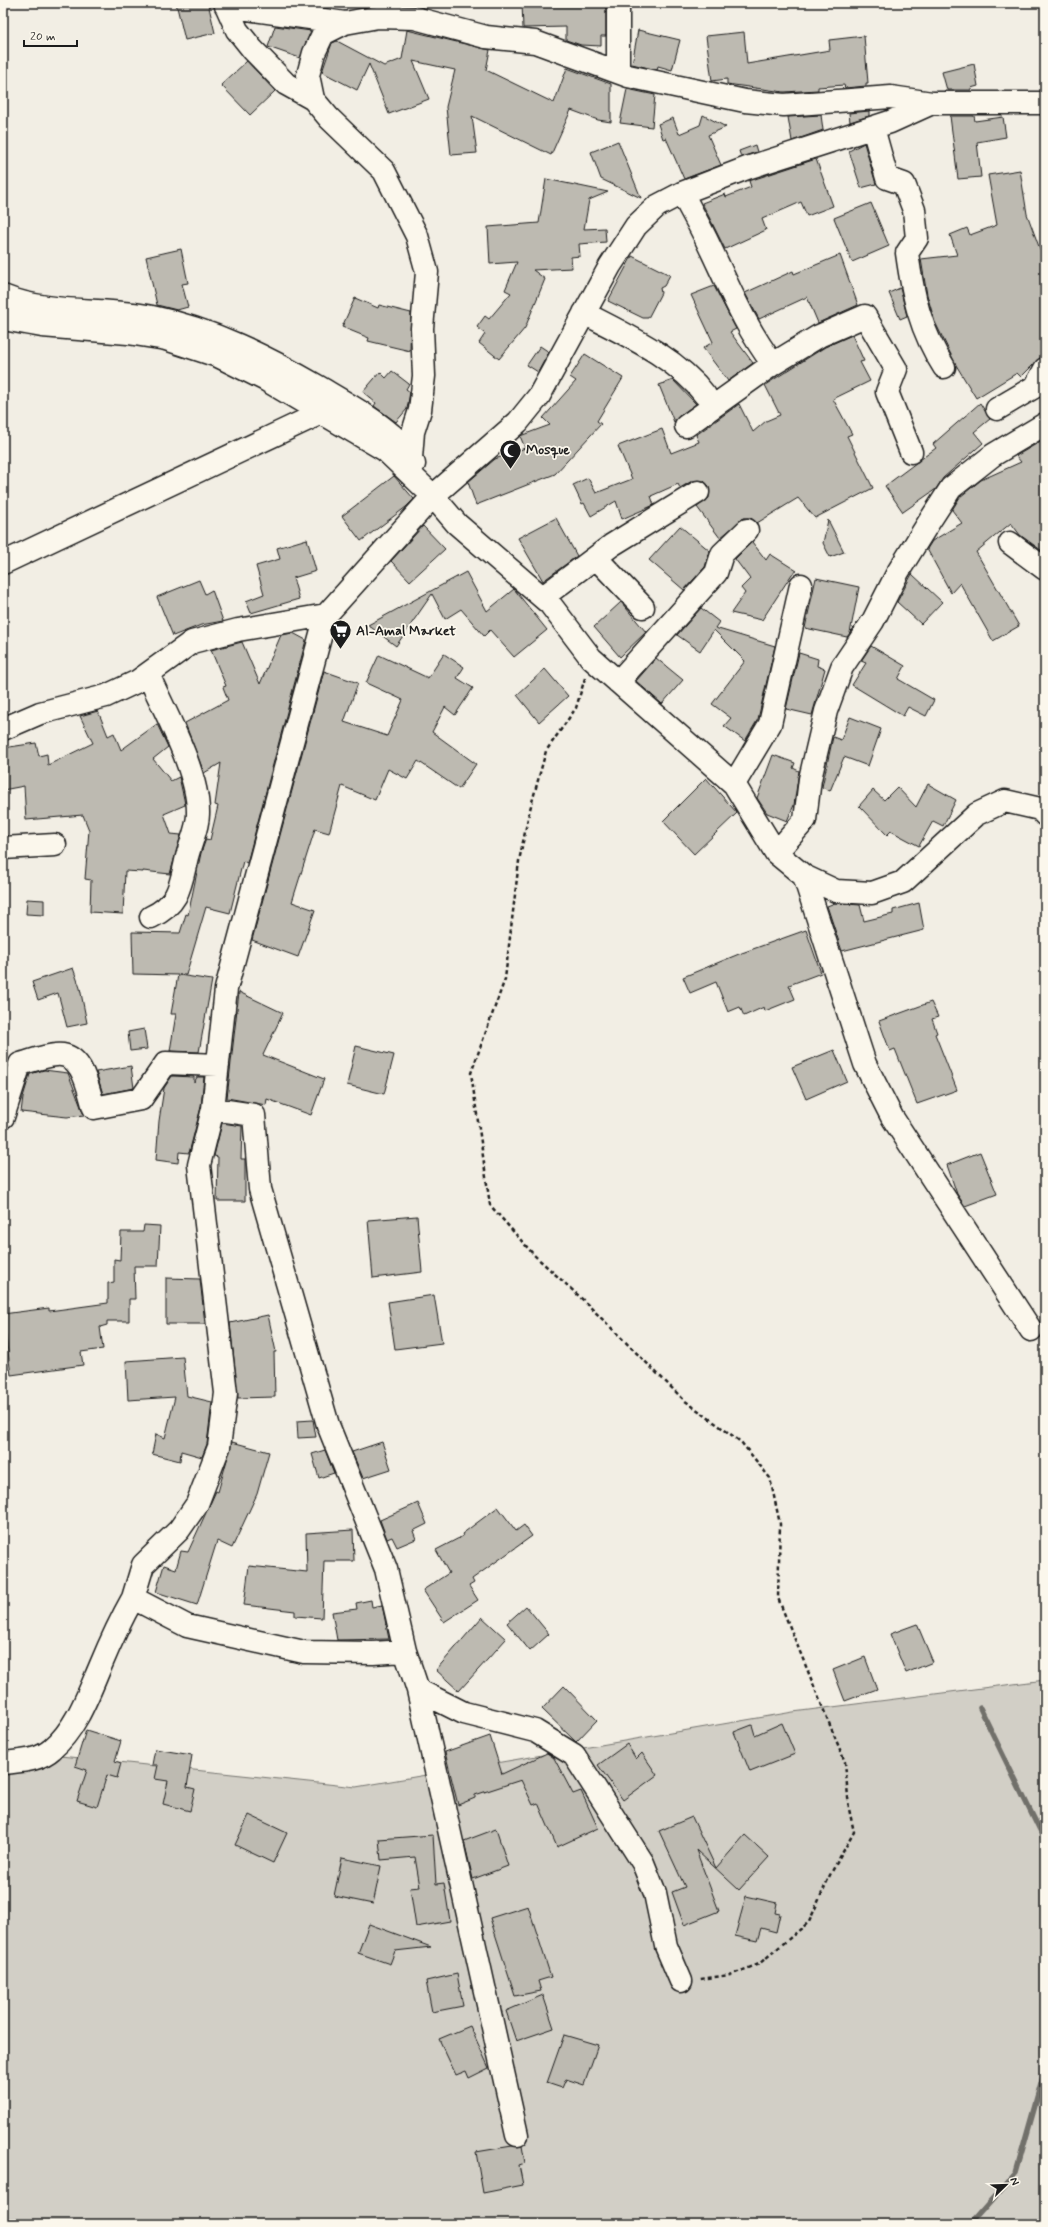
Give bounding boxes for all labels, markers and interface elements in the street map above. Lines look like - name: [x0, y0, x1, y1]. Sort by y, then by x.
- scale bar: [24, 22, 77, 48]
- text: 20 m: [30, 29, 56, 45]
- mosque icon: Mosque: [497, 437, 523, 470]
- place label: Mosque: [526, 441, 570, 459]
- supermarket icon: Al-Amal Market: [327, 618, 353, 651]
- place label: Al-Amal Market: [356, 622, 456, 640]
- north arrow: [986, 2165, 1026, 2205]
- text: N: [1006, 2175, 1022, 2188]

